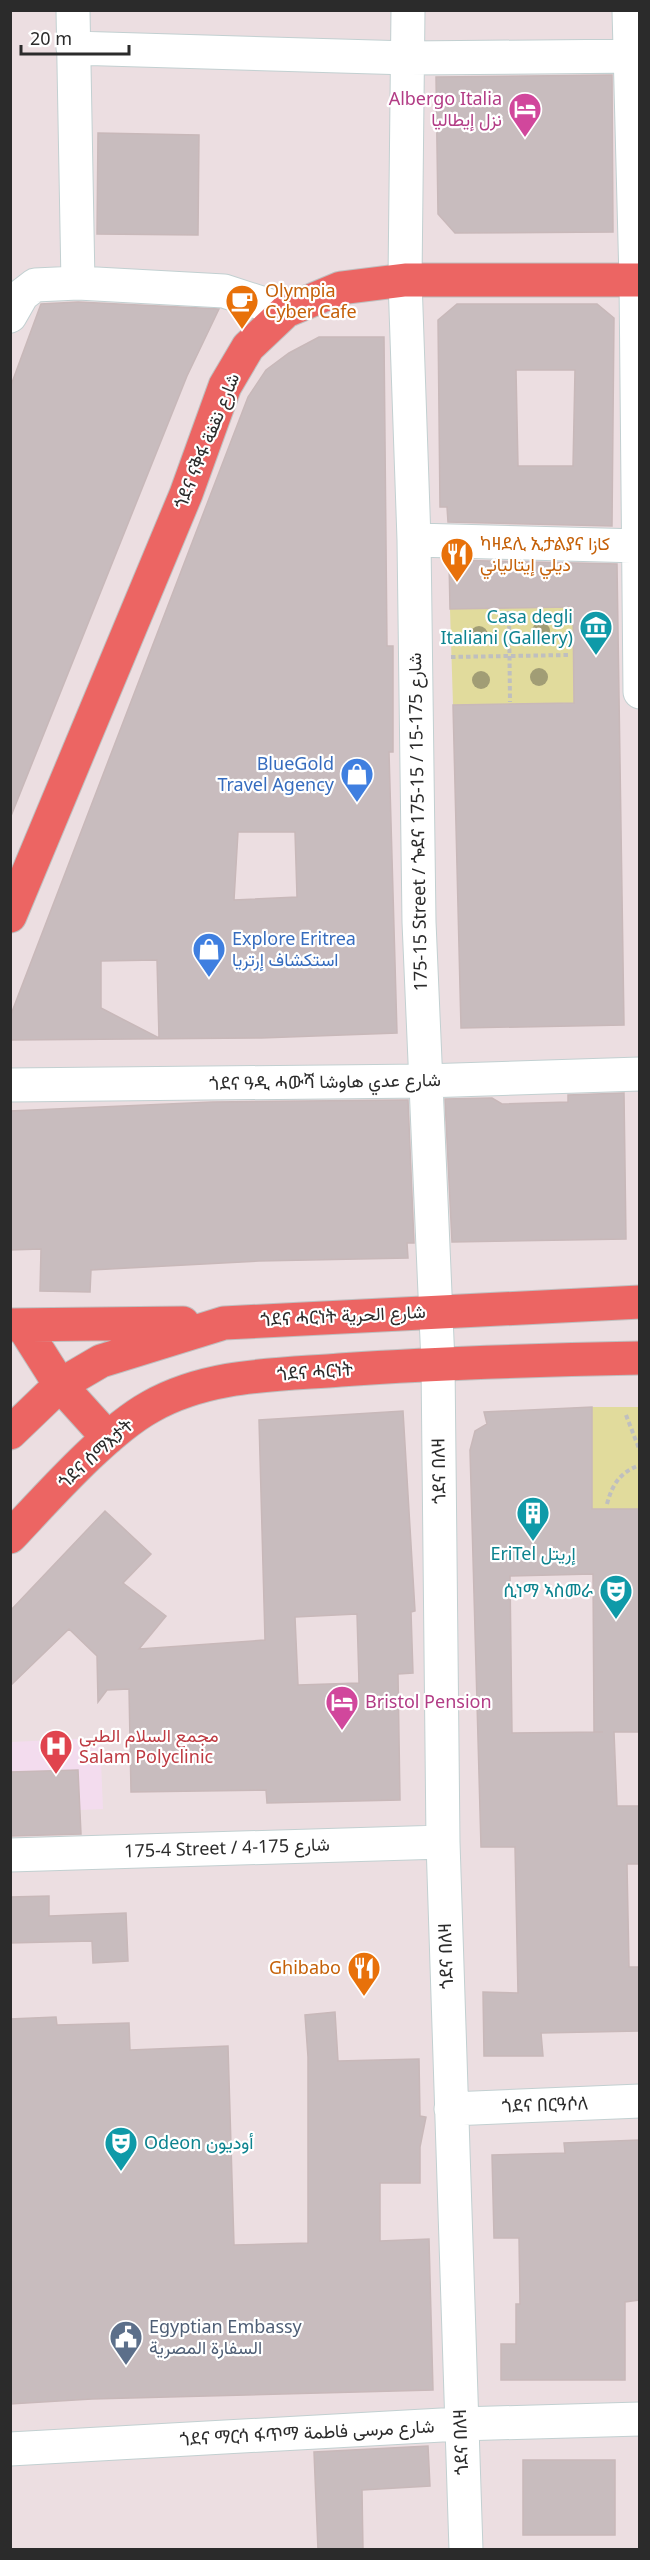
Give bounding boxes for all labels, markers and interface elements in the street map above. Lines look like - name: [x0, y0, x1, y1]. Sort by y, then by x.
- scale bar: [21, 18, 129, 56]
- text: 20 m: [30, 26, 72, 50]
- place label: Albergo Italia نزل إيطاليا: [389, 86, 502, 132]
- hotel icon: Albergo Italia نزل إيطاليا: [507, 91, 543, 138]
- place label: Olympia Cyber Cafe: [265, 278, 357, 323]
- cafe icon: Olympia Cyber Cafe: [224, 283, 260, 330]
- street label: ጎደና ናቅፋ شارع نقفة: [168, 369, 245, 513]
- place label: ካዛደሊ ኢታልያና كازا ديلي إيتالياني: [480, 531, 610, 580]
- restaurant icon: ካዛደሊ ኢታልያና كازا ديلي إيتالياني: [439, 536, 475, 583]
- place label: Casa degli Italiani (Gallery): [440, 604, 573, 649]
- museum icon: Casa degli Italiani (Gallery): [578, 609, 614, 656]
- street label: 175-15 Street / ጐደና 175-15 / شارع 175-15: [402, 652, 433, 992]
- place label: BlueGold Travel Agency: [217, 751, 335, 796]
- shop icon: BlueGold Travel Agency: [339, 756, 375, 803]
- place label: Explore Eritrea استكشاف إرتريا: [232, 926, 356, 972]
- shop icon: Explore Eritrea استكشاف إرتريا: [191, 931, 227, 978]
- street label: ጎደና ዓዲ ሓውሻ شارع عدي هاوشا: [209, 1067, 441, 1099]
- street label: ጎደና ሓርነት شارع الحرية: [260, 1299, 426, 1332]
- street label: ጎደና ሓርነት: [276, 1356, 354, 1386]
- street label: ጎደና ሰማእታት: [52, 1413, 138, 1494]
- street label: ጎደና በለዛ: [425, 1438, 451, 1504]
- building icon: EriTel إريتل: [515, 1495, 551, 1542]
- place label: EriTel إريتل: [490, 1541, 576, 1566]
- theatre icon: ሲነማ ኣስመራ: [598, 1573, 634, 1620]
- place label: ሲነማ ኣስመራ: [503, 1578, 593, 1602]
- hotel icon: Bristol Pension: [324, 1684, 360, 1731]
- place label: Bristol Pension: [365, 1689, 492, 1713]
- place label: مجمع السلام الطبي Salam Polyclinic: [79, 1723, 219, 1768]
- hospital icon: مجمع السلام الطبي Salam Polyclinic: [38, 1728, 74, 1775]
- street label: 175-4 Street / شارع 175-4: [124, 1831, 330, 1864]
- street label: ጎደና በለዛ: [432, 1923, 458, 1989]
- restaurant icon: Ghibabo: [346, 1950, 382, 1997]
- place label: Ghibabo: [269, 1955, 341, 1979]
- street label: ጎደና በርዓሶለ: [501, 2090, 589, 2118]
- theatre icon: Odeon أوديون: [103, 2125, 139, 2172]
- place label: Odeon أوديون: [144, 2130, 254, 2154]
- place label: Egyptian Embassy السفارة المصرية: [149, 2314, 303, 2359]
- public building icon: Egyptian Embassy السفارة المصرية: [108, 2319, 144, 2366]
- street label: ጎደና በለዛ: [447, 2409, 473, 2475]
- street label: ጎደና ማርሳ ፋጥማ شارع مرسى فاطمة: [179, 2413, 435, 2452]

